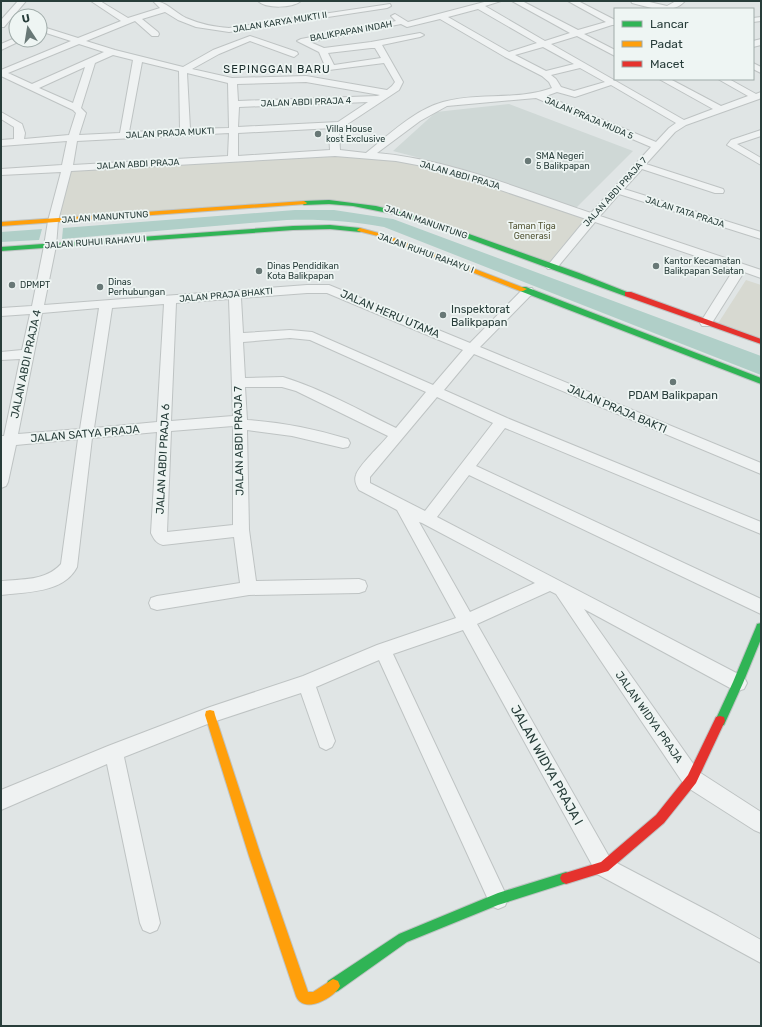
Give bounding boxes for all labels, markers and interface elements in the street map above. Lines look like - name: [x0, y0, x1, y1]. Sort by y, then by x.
- north arrow: [8, 8, 48, 48]
- legend: [614, 8, 754, 80]
- street label: JALAN KARYA MUKTI II: [232, 10, 328, 34]
- text: U: [21, 12, 31, 26]
- text: Lancar: [650, 17, 689, 31]
- street label: BALIKPAPAN INDAH: [309, 19, 393, 43]
- text: Padat: [650, 37, 683, 51]
- text: Macet: [650, 57, 684, 71]
- district label: SEPINGGAN BARU: [223, 63, 331, 76]
- street label: JALAN ABDI PRAJA 4: [261, 95, 352, 109]
- street label: JALAN PRAJA MUDA 5: [543, 95, 635, 141]
- place label: Villa House kost Exclusive: [326, 124, 385, 144]
- street label: JALAN PRAJA MUKTI: [125, 126, 215, 140]
- marker: Villa House kost Exclusive: [313, 129, 323, 139]
- place label: SMA Negeri 5 Balikpapan: [536, 151, 590, 171]
- street label: JALAN ABDI PRAJA 7: [581, 155, 649, 229]
- marker: SMA Negeri 5 Balikpapan: [523, 156, 533, 166]
- street label: JALAN ABDI PRAJA: [96, 157, 180, 171]
- street label: JALAN ABDI PRAJA: [419, 159, 501, 191]
- street label: JALAN TATA PRAJA: [644, 194, 726, 230]
- street label: JALAN MANUNTUNG: [383, 203, 469, 241]
- street label: JALAN MANUNTUNG: [61, 209, 149, 225]
- park label: Taman Tiga Generasi: [508, 221, 556, 241]
- street label: JALAN RUHUI RAHAYU I: [377, 231, 475, 275]
- street label: JALAN RUHUI RAHAYU I: [44, 233, 146, 251]
- place label: Kantor Kecamatan Balikpapan Selatan: [664, 256, 744, 276]
- place label: Dinas Pendidikan Kota Balikpapan: [267, 261, 339, 281]
- marker: Kantor Kecamatan Balikpapan Selatan: [651, 261, 661, 271]
- marker: Dinas Pendidikan Kota Balikpapan: [254, 266, 264, 276]
- place label: Dinas Perhubungan: [108, 277, 165, 297]
- marker: DPMPT: [7, 280, 17, 290]
- place label: DPMPT: [20, 280, 50, 290]
- marker: Dinas Perhubungan: [95, 282, 105, 292]
- street label: JALAN PRAJA BHAKTI: [179, 286, 273, 304]
- street label: JALAN HERU UTAMA: [338, 287, 442, 341]
- place label: Inspektorat Balikpapan: [451, 303, 510, 329]
- street label: JALAN ABDI PRAJA 4: [8, 308, 44, 420]
- marker: Inspektorat Balikpapan: [438, 310, 448, 320]
- marker: PDAM Balikpapan: [668, 377, 678, 387]
- street label: JALAN PRAJA BAKTI: [565, 382, 669, 436]
- street label: JALAN ABDI PRAJA 7: [232, 386, 246, 496]
- place label: PDAM Balikpapan: [628, 389, 718, 402]
- street label: JALAN ABDI PRAJA 6: [154, 403, 172, 515]
- street label: JALAN SATYA PRAJA: [30, 423, 141, 445]
- street label: JALAN WIDYA PRAJA: [612, 669, 686, 766]
- street label: JALAN WIDYA PRAJA I: [508, 702, 586, 828]

